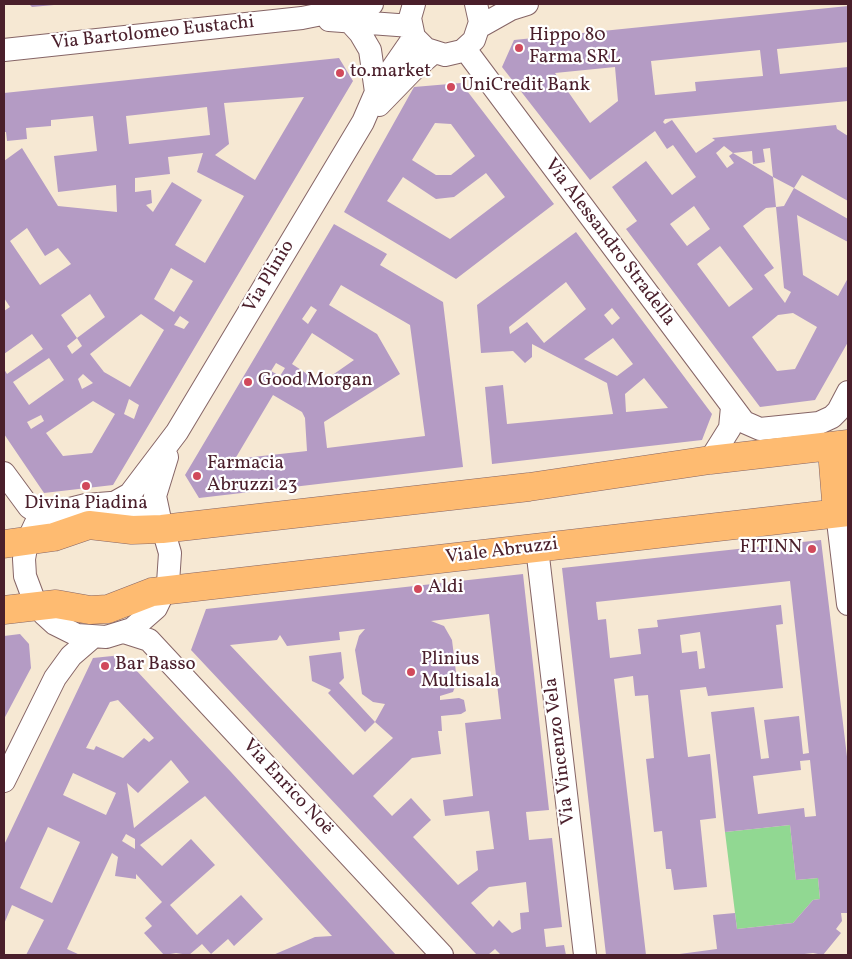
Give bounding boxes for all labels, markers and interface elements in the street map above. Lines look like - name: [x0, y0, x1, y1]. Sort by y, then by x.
- street label: Via Bartolomeo Eustachi: [51, 12, 255, 56]
- place label: Hippo 80 Farma SRL: [529, 26, 620, 70]
- marker: Hippo 80 Farma SRL: [513, 42, 525, 54]
- place label: to.market: [350, 62, 431, 84]
- marker: to.market: [334, 67, 346, 79]
- place label: UniCredit Bank: [461, 76, 590, 98]
- marker: UniCredit Bank: [445, 81, 457, 93]
- street label: Via Alessandro Stradella: [539, 155, 679, 331]
- street label: Via Plinio: [239, 237, 301, 317]
- place label: Good Morgan: [258, 371, 373, 393]
- marker: Good Morgan: [242, 376, 254, 388]
- place label: Farmacia Abruzzi 23: [207, 454, 297, 498]
- marker: Farmacia Abruzzi 23: [191, 470, 203, 482]
- marker: Divina Piadina: [80, 480, 92, 492]
- place label: Divina Piadina: [24, 494, 148, 516]
- street label: Viale Abruzzi: [445, 534, 559, 570]
- place label: FITINN: [740, 538, 802, 560]
- marker: FITINN: [806, 543, 818, 555]
- place label: Aldi: [428, 578, 463, 600]
- marker: Aldi: [412, 583, 424, 595]
- place label: Plinius Multisala: [421, 650, 500, 694]
- place label: Bar Basso: [115, 655, 196, 677]
- marker: Bar Basso: [99, 660, 111, 672]
- marker: Plinius Multisala: [405, 666, 417, 678]
- street label: Via Vincenzo Vela: [541, 676, 581, 826]
- street label: Via Enrico Noë: [237, 735, 337, 841]

